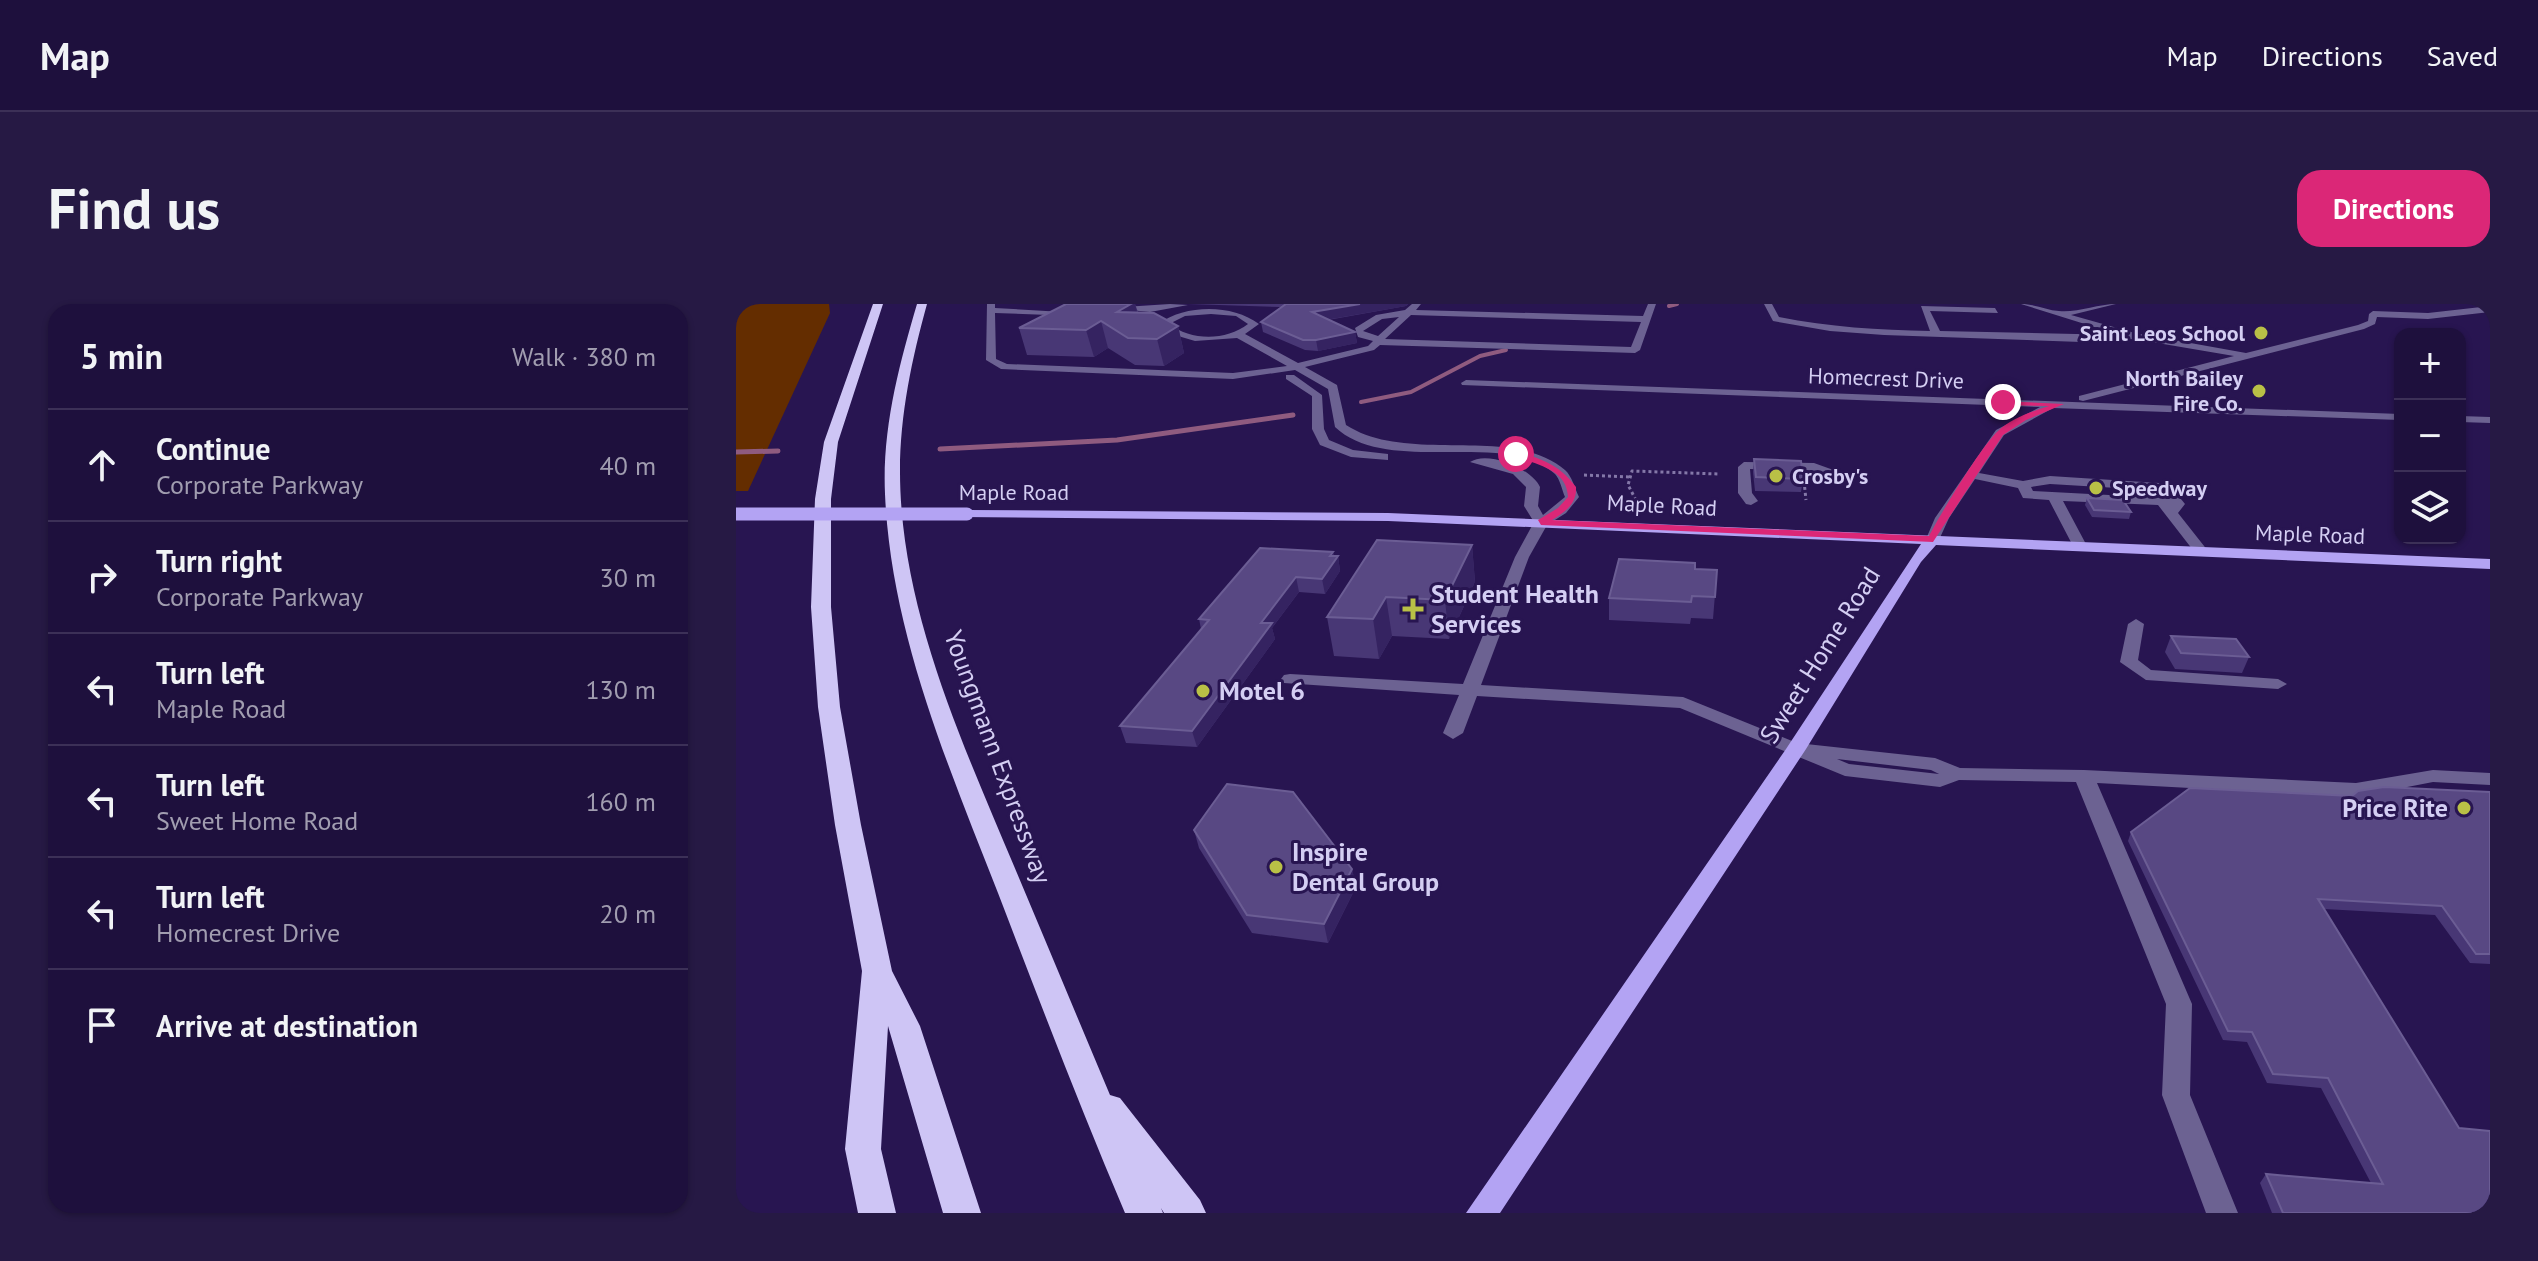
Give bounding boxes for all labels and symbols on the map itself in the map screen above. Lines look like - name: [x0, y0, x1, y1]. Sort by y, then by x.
- place label: Saint Leos School: [2080, 319, 2246, 347]
- marker: Saint Leos School: [2252, 324, 2270, 342]
- street label: Homecrest Drive: [1808, 361, 1964, 395]
- place label: North Bailey Fire Co.: [2125, 364, 2243, 417]
- marker: North Bailey Fire Co.: [2250, 382, 2268, 400]
- route end: [1985, 384, 2021, 420]
- route start: [1498, 436, 1534, 472]
- place label: Crosby's: [1792, 462, 1868, 490]
- marker: Crosby's: [1767, 467, 1785, 485]
- place label: Speedway: [2112, 474, 2207, 502]
- street label: Maple Road: [959, 478, 1069, 506]
- marker: Speedway: [2087, 479, 2105, 497]
- street label: Maple Road: [1606, 488, 1718, 522]
- street label: Maple Road: [2254, 518, 2366, 550]
- street label: Sweet Home Road: [1752, 560, 1887, 749]
- place label: Student Health Services: [1431, 577, 1599, 640]
- marker: Student Health Services: [1402, 598, 1424, 620]
- street label: Youngmann Expressway: [937, 626, 1060, 888]
- place label: Motel 6: [1219, 674, 1305, 707]
- marker: Motel 6: [1194, 682, 1212, 700]
- place label: Price Rite: [2342, 791, 2448, 824]
- marker: Price Rite: [2455, 799, 2473, 817]
- place label: Inspire Dental Group: [1292, 835, 1439, 898]
- marker: Inspire Dental Group: [1267, 858, 1285, 876]

